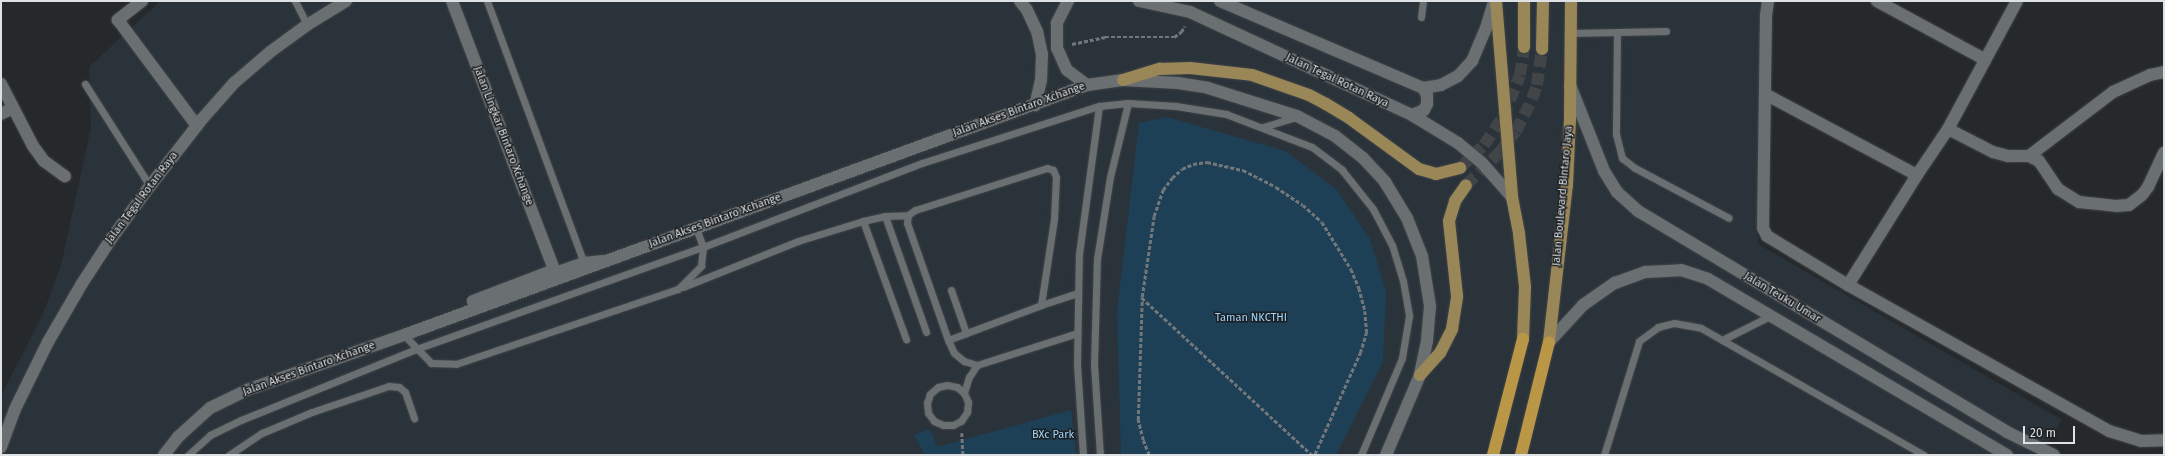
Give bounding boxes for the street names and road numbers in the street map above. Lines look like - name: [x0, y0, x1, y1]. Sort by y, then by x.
- street label: Jalan Tegal Rotan Raya: [1283, 51, 1391, 111]
- street label: Jalan Lingkar Bintaro Xchange: [470, 65, 536, 207]
- street label: Jalan Akses Bintaro Xchange: [951, 80, 1087, 140]
- street label: Jalan Boulevard Bintaro Jaya: [1550, 125, 1576, 267]
- street label: Jalan Tegal Rotan Raya: [103, 149, 181, 247]
- street label: Jalan Akses Bintaro Xchange: [647, 191, 783, 251]
- street label: Jalan Teuku Umar: [1741, 270, 1823, 326]
- street label: Jalan Akses Bintaro Xchange: [241, 339, 377, 399]

